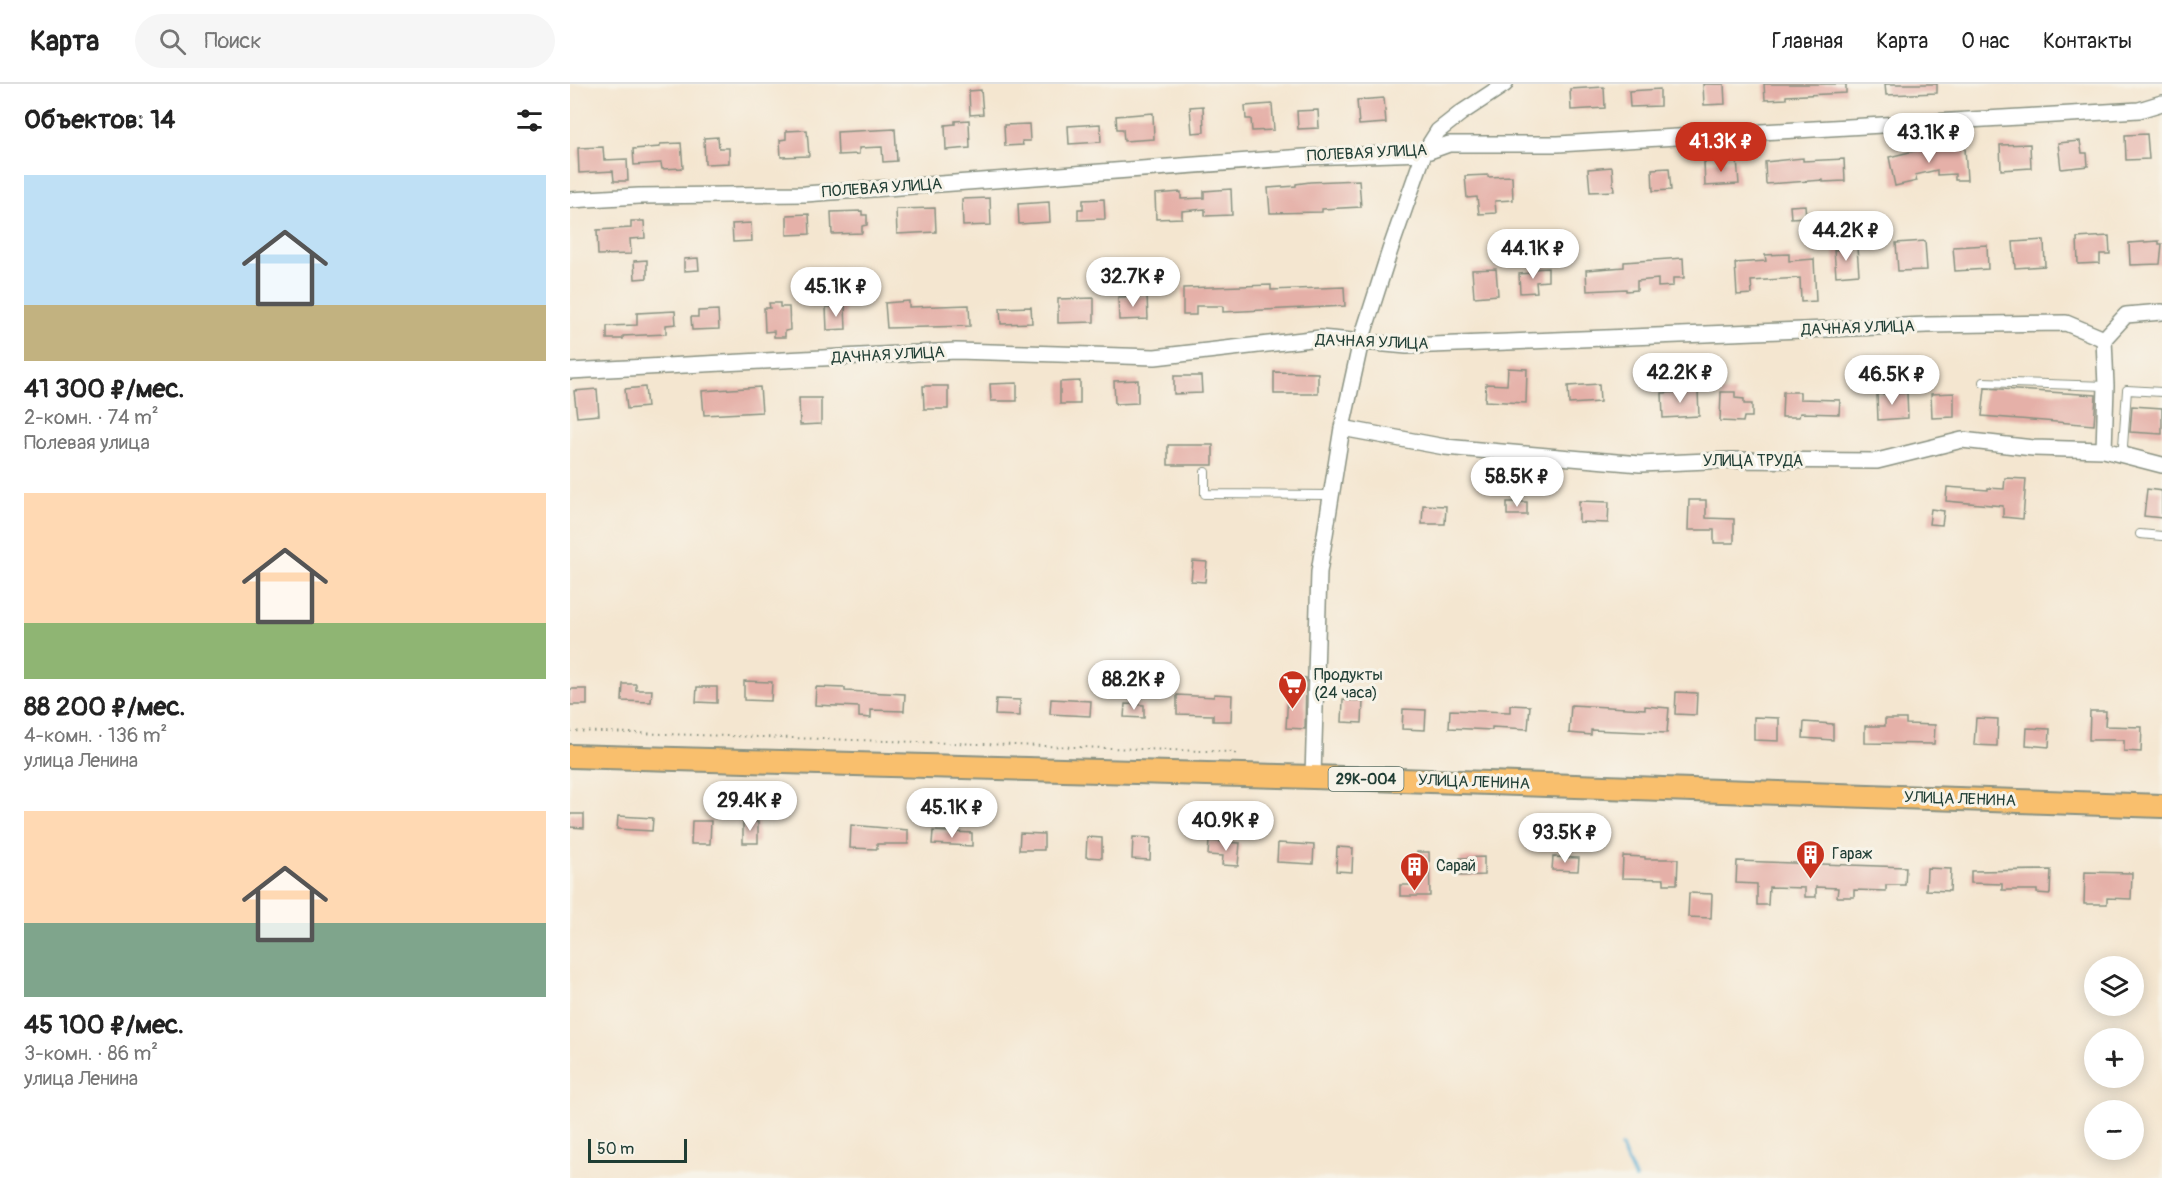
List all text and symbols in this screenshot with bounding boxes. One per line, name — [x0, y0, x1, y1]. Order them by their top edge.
search box — [135, 14, 555, 68]
text: Карта — [30, 24, 99, 59]
icon: search — [156, 25, 189, 58]
text: Поиск — [204, 27, 262, 55]
text: Главная — [1772, 28, 1843, 55]
text: Карта — [1876, 28, 1928, 55]
text: О нас — [1961, 28, 2010, 55]
text: Контакты — [2043, 28, 2132, 55]
text: Объектов: 14 — [24, 104, 175, 136]
icon: filters — [513, 104, 546, 137]
pin: 43.1K ₽ — [1874, 113, 1984, 164]
text: 43.1K ₽ — [1897, 120, 1961, 145]
pin: 41.3K ₽ — [1666, 122, 1776, 173]
text: 41.3K ₽ — [1689, 129, 1753, 154]
street label: ПОЛЕВАЯ УЛИЦА — [1306, 140, 1428, 166]
street label: ПОЛЕВАЯ УЛИЦА — [821, 174, 943, 202]
pin: 44.2K ₽ — [1791, 211, 1901, 262]
icon: home — [231, 214, 339, 322]
text: 44.2K ₽ — [1812, 218, 1880, 243]
pin: 44.1K ₽ — [1478, 229, 1588, 280]
text: 44.1K ₽ — [1501, 236, 1565, 261]
pin: 32.7K ₽ — [1078, 257, 1188, 308]
text: 32.7K ₽ — [1100, 264, 1166, 289]
pin: 45.1K ₽ — [781, 267, 891, 318]
text: 45.1K ₽ — [804, 274, 868, 299]
street label: ДАЧНАЯ УЛИЦА — [1800, 316, 1915, 340]
street label: ДАЧНАЯ УЛИЦА — [1314, 330, 1429, 354]
street label: ДАЧНАЯ УЛИЦА — [830, 342, 945, 368]
pin: 42.2K ₽ — [1625, 353, 1735, 404]
pin: 46.5K ₽ — [1837, 355, 1947, 406]
text: 42.2K ₽ — [1647, 360, 1713, 385]
text: 46.5K ₽ — [1859, 362, 1925, 387]
text: 41 300 ₽/мес. — [24, 373, 184, 405]
text: 2-комн. · 74 m² — [24, 405, 159, 430]
text: Полевая улица — [24, 430, 150, 455]
street label: УЛИЦА ТРУДА — [1703, 451, 1803, 471]
pin: 58.5K ₽ — [1462, 457, 1572, 508]
text: 58.5K ₽ — [1485, 464, 1549, 489]
icon: home — [231, 532, 339, 640]
pin: 88.2K ₽ — [1079, 660, 1189, 711]
place label: Продукты (24 часа) — [1314, 665, 1383, 703]
text: 88.2K ₽ — [1102, 667, 1166, 692]
supermarket icon: Продукты (24 часа) — [1277, 668, 1309, 710]
text: 88 200 ₽/мес. — [24, 691, 185, 723]
text: 4-комн. · 136 m² — [24, 723, 167, 748]
text: улица Ленина — [24, 748, 138, 773]
road number: 29К-004 — [1328, 767, 1404, 791]
street label: УЛИЦА ЛЕНИНА — [1418, 770, 1530, 794]
pin: 29.4K ₽ — [695, 781, 805, 832]
street label: УЛИЦА ЛЕНИНА — [1904, 787, 2016, 811]
text: 29.4K ₽ — [717, 788, 783, 813]
pin: 45.1K ₽ — [897, 788, 1007, 839]
text: 45.1K ₽ — [920, 795, 984, 820]
pin: 40.9K ₽ — [1171, 801, 1281, 852]
text: 40.9K ₽ — [1192, 808, 1260, 833]
pin: 93.5K ₽ — [1510, 813, 1620, 864]
text: 93.5K ₽ — [1532, 820, 1598, 845]
building icon: Гараж — [1795, 838, 1827, 880]
place label: Гараж — [1832, 844, 1873, 864]
icon: home — [231, 850, 339, 958]
building icon: Сарай — [1399, 850, 1431, 892]
place label: Сарай — [1436, 856, 1476, 876]
map controls — [2084, 956, 2144, 1160]
button: layers — [2084, 956, 2144, 1016]
text: 45 100 ₽/мес. — [24, 1009, 184, 1041]
button: + — [2084, 1028, 2144, 1088]
text: 3-комн. · 86 m² — [24, 1041, 158, 1066]
text: улица Ленина — [24, 1066, 138, 1091]
button: − — [2084, 1100, 2144, 1160]
scale bar — [588, 1136, 687, 1164]
text: 50 m — [597, 1139, 634, 1159]

